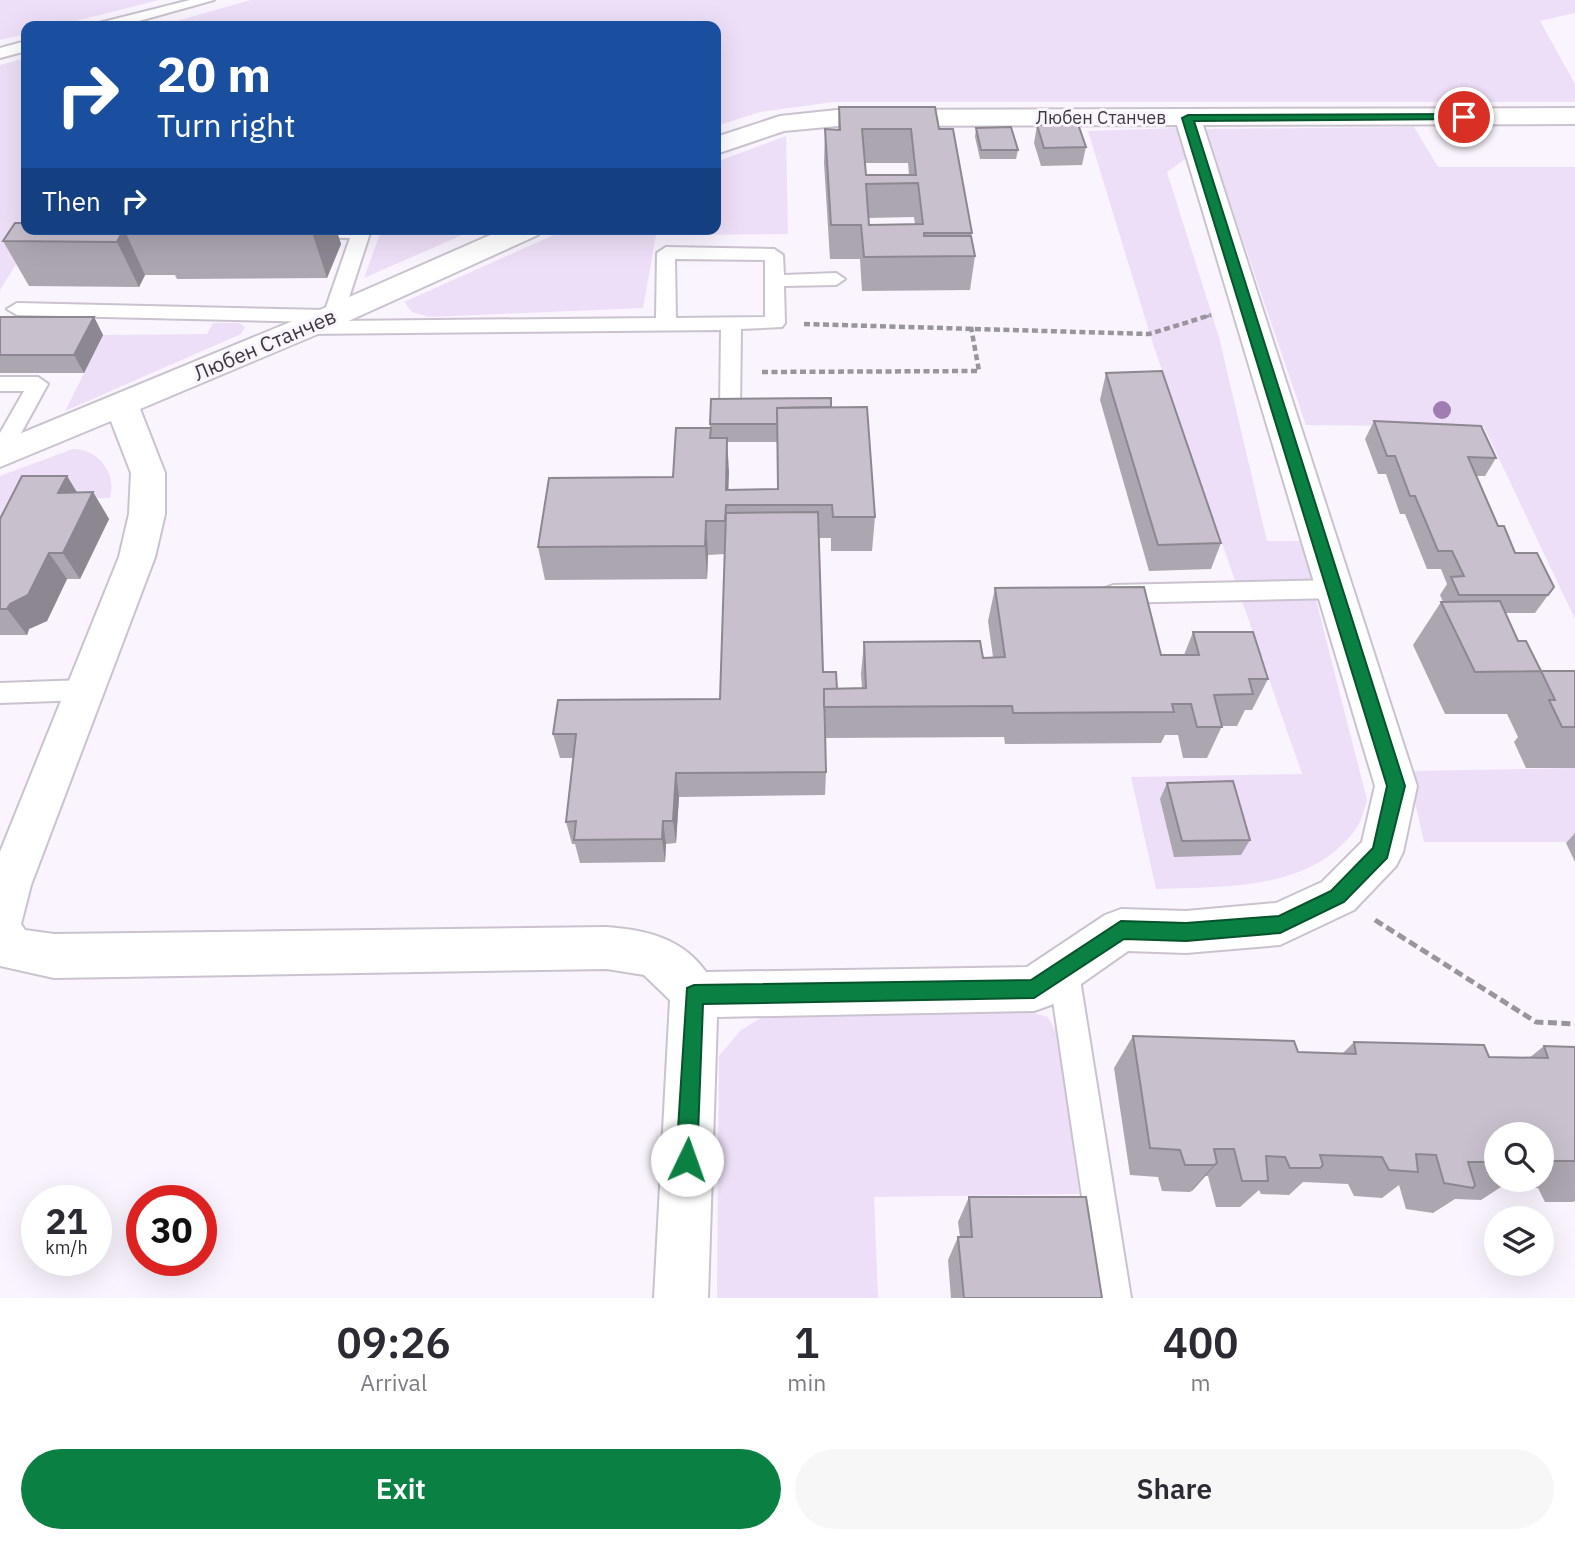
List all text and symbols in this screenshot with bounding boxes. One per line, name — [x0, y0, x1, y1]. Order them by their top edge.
text: 20 m — [157, 42, 271, 105]
icon: right — [42, 49, 133, 140]
pin — [1434, 87, 1494, 147]
icon: arrive — [1445, 98, 1483, 136]
text: Turn right — [157, 104, 295, 146]
street label: Любен Станчев — [1036, 106, 1166, 129]
icon: right — [115, 182, 153, 220]
text: Then — [42, 184, 101, 218]
street label: Любен Станчев — [189, 301, 340, 387]
map controls — [1484, 1122, 1554, 1276]
button: search — [1484, 1122, 1554, 1192]
position arrow — [650, 1123, 724, 1197]
speed limit sign: 30 — [126, 1185, 217, 1276]
text: 21 — [45, 1198, 88, 1244]
button: layers — [1484, 1206, 1554, 1276]
text: km/h — [45, 1236, 88, 1259]
text: 09:26 — [337, 1315, 451, 1370]
text: 1 — [794, 1315, 819, 1370]
text: 400 — [1163, 1315, 1238, 1370]
text: Arrival — [360, 1367, 427, 1397]
text: min — [787, 1367, 826, 1397]
text: m — [1191, 1367, 1211, 1397]
button: Exit — [21, 1449, 781, 1529]
button: Share — [795, 1449, 1554, 1529]

